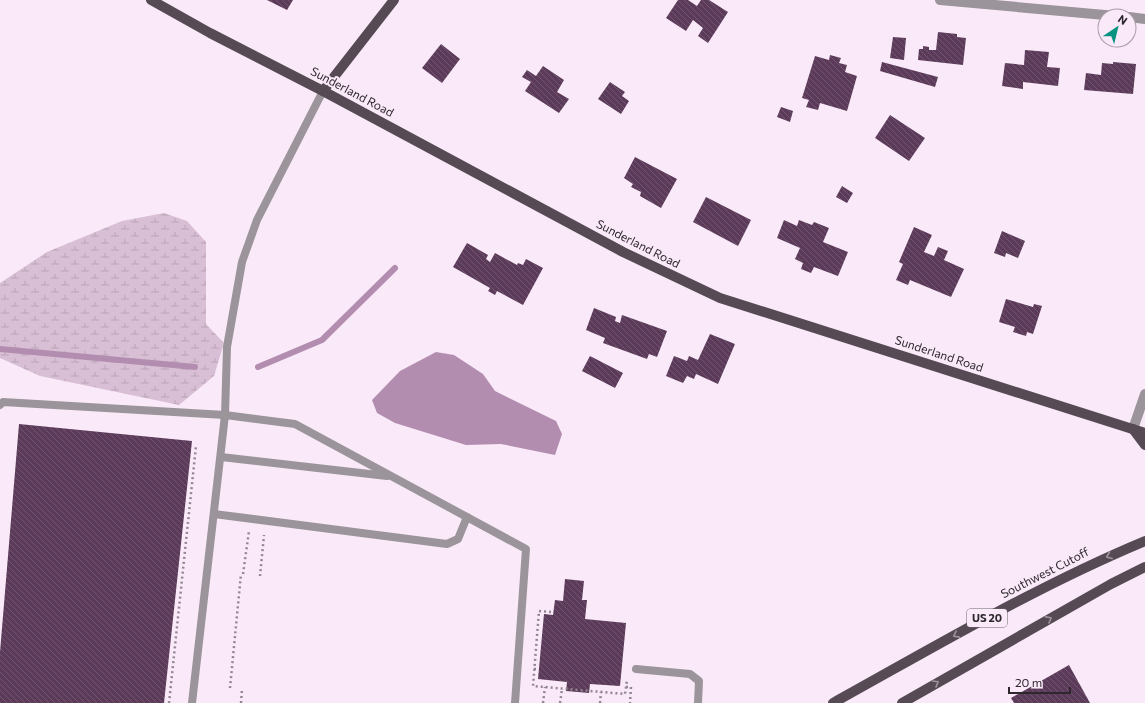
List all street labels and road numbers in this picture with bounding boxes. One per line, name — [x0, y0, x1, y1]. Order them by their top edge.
street label: Sunderland Road — [309, 63, 396, 119]
street label: Sunderland Road — [594, 216, 683, 270]
street label: Sunderland Road — [893, 332, 985, 374]
street label: Southwest Cutoff — [998, 544, 1092, 600]
road number: US 20 — [967, 609, 1007, 627]

